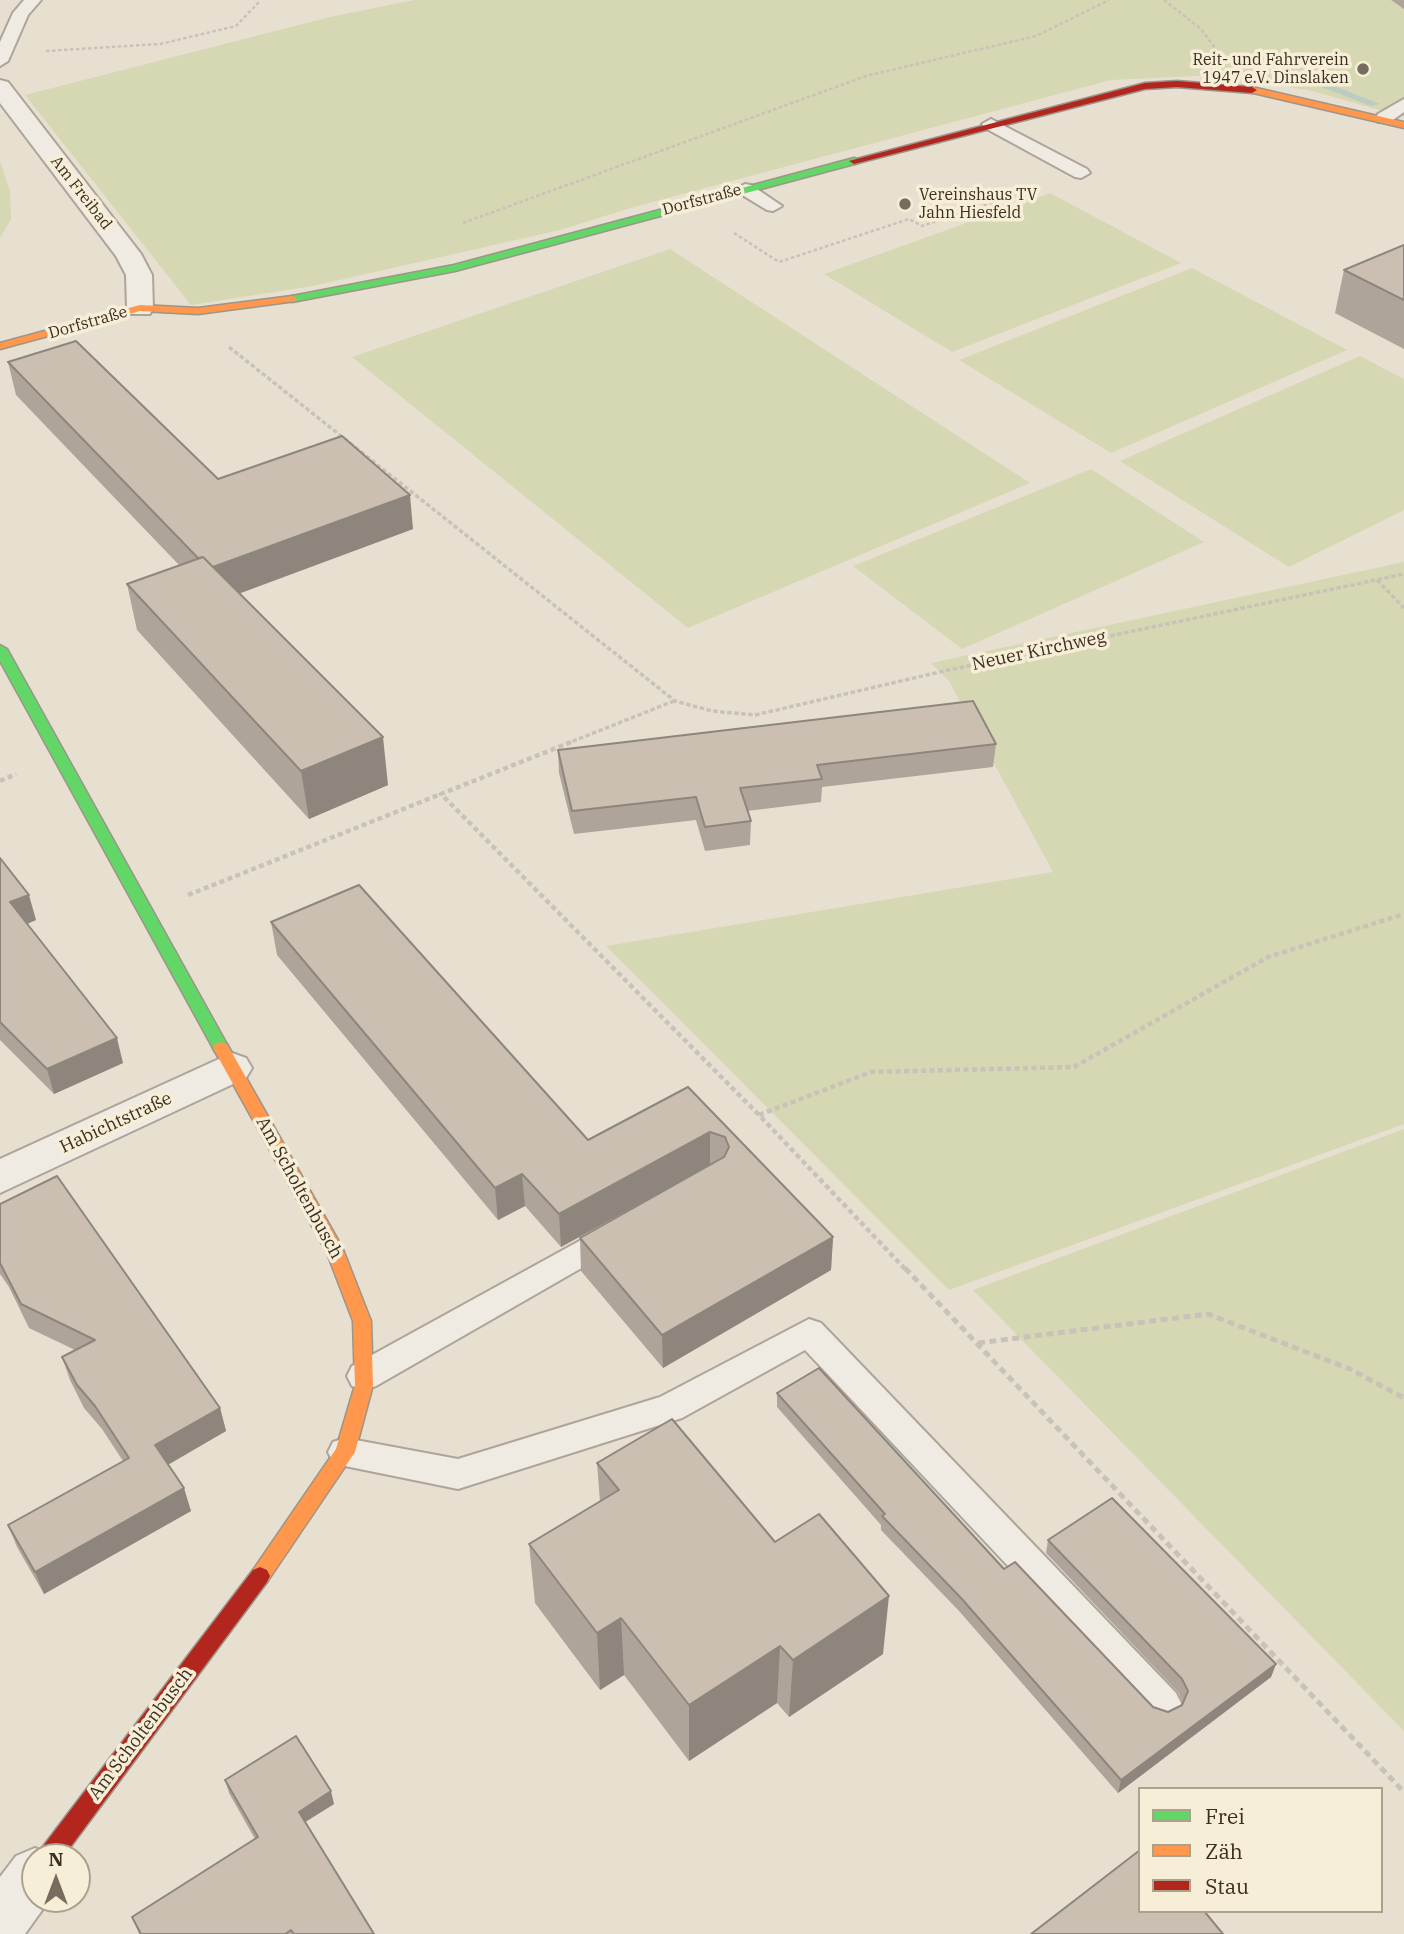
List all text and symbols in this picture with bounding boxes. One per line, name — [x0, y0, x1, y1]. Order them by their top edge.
place label: Reit- und Fahrverein 1947 e.V. Dinslaken — [1192, 50, 1349, 88]
marker: Reit- und Fahrverein 1947 e.V. Dinslaken — [1355, 61, 1371, 77]
street label: Am Freibad — [46, 152, 116, 234]
street label: Dorfstraße — [660, 180, 744, 220]
place label: Vereinshaus TV Jahn Hiesfeld — [919, 185, 1037, 223]
marker: Vereinshaus TV Jahn Hiesfeld — [897, 196, 913, 212]
street label: Dorfstraße — [46, 303, 130, 343]
street label: Neuer Kirchweg — [970, 626, 1108, 676]
street label: Habichtstraße — [57, 1088, 175, 1158]
street label: Am Scholtenbusch — [251, 1113, 347, 1263]
street label: Am Scholtenbusch — [85, 1664, 197, 1804]
legend — [1138, 1787, 1383, 1913]
text: Frei — [1205, 1802, 1245, 1830]
text: Zäh — [1205, 1837, 1243, 1865]
north arrow — [21, 1843, 91, 1913]
text: N — [48, 1847, 64, 1871]
text: Stau — [1205, 1872, 1249, 1900]

